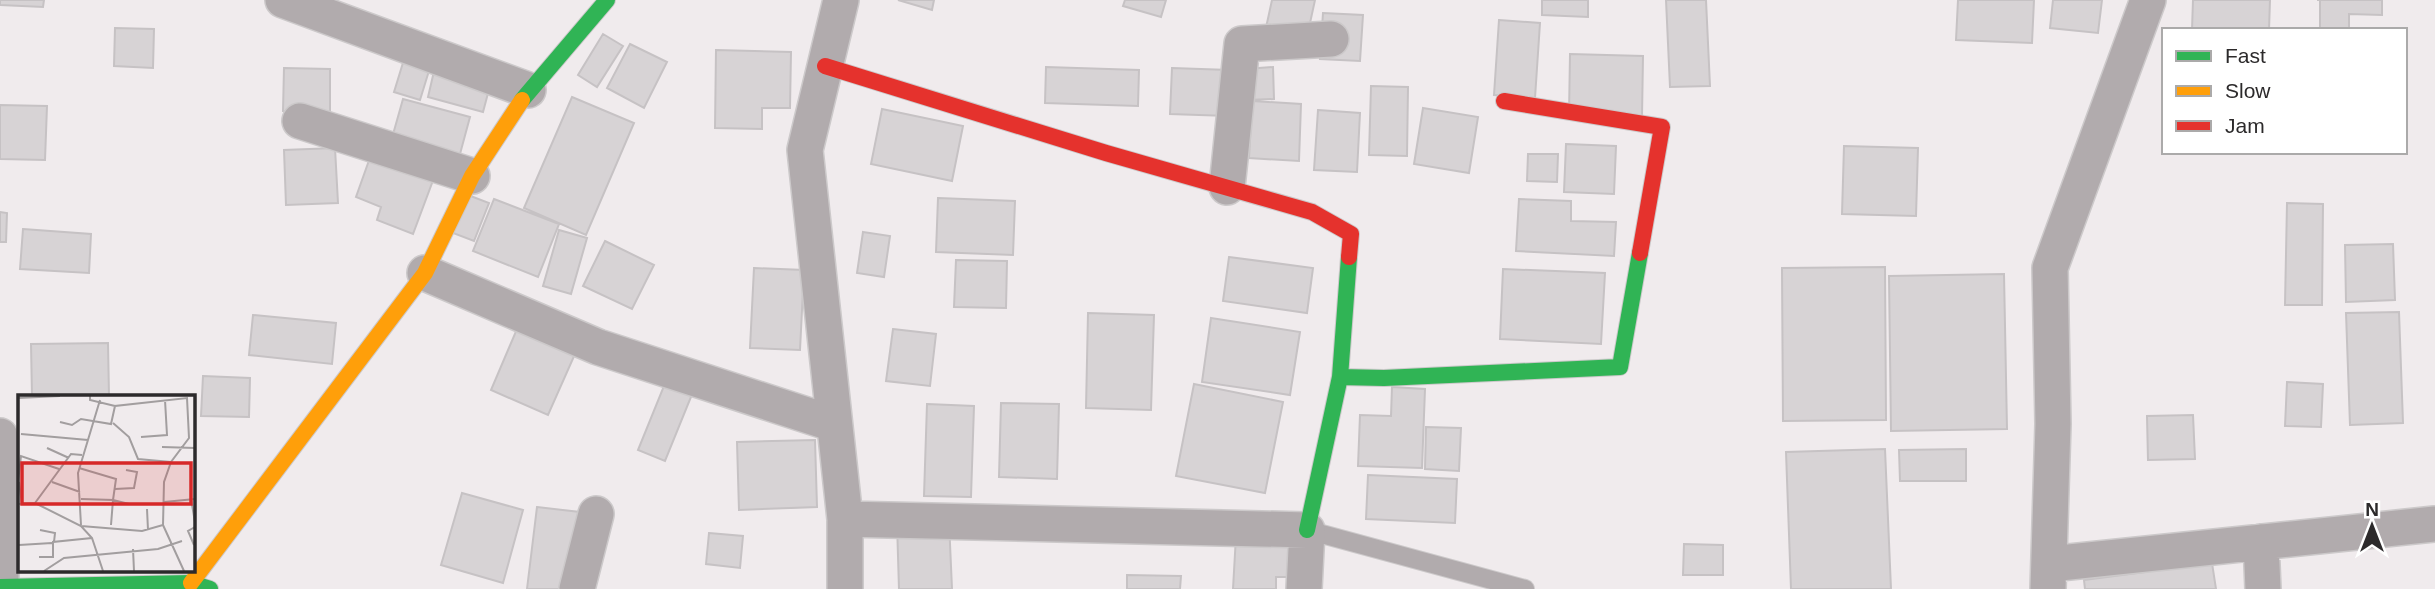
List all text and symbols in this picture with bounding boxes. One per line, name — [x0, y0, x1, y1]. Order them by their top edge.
legend — [2162, 28, 2407, 154]
text: Fast — [2225, 44, 2266, 67]
text: Slow — [2225, 79, 2271, 102]
text: Jam — [2225, 114, 2265, 137]
inset map — [18, 395, 194, 572]
north arrow — [2337, 491, 2407, 561]
text: N — [2365, 499, 2379, 520]

